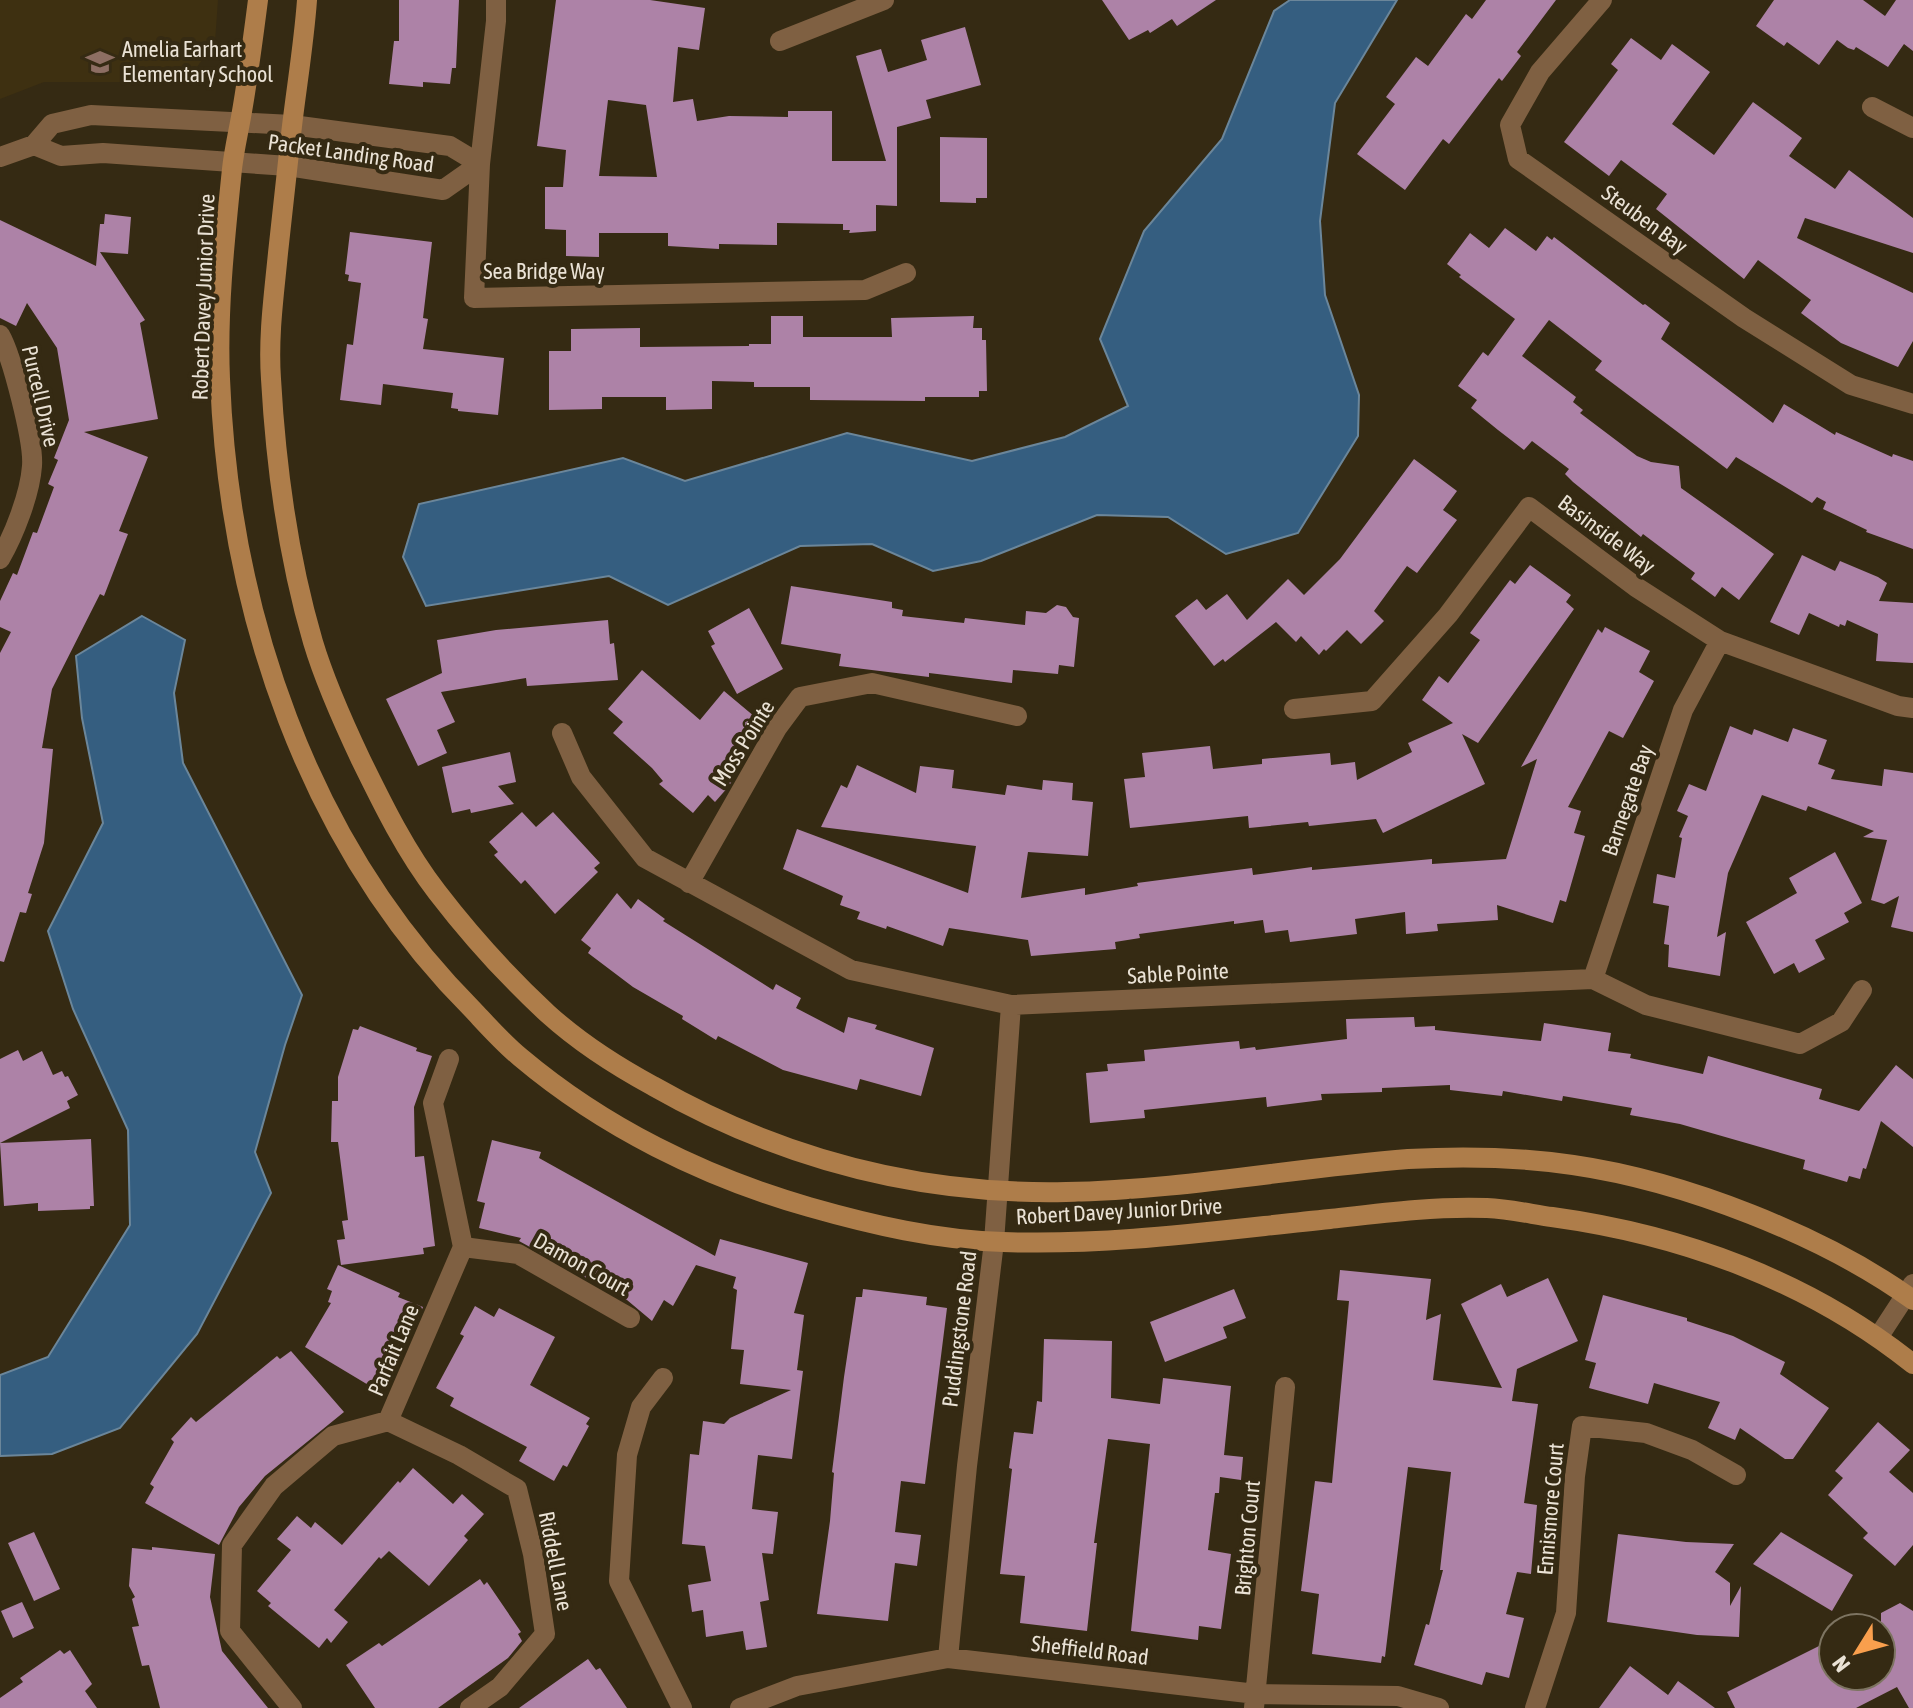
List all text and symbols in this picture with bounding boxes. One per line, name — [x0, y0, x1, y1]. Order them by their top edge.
place label: Amelia Earhart Elementary School — [122, 36, 273, 87]
school or university icon: Amelia Earhart Elementary School — [85, 47, 115, 77]
street label: Packet Landing Road — [266, 128, 436, 178]
street label: Steuben Bay — [1597, 179, 1693, 259]
street label: Robert Davey Junior Drive — [186, 193, 220, 401]
street label: Sea Bridge Way — [483, 258, 605, 284]
street label: Purcell Drive — [17, 343, 65, 449]
street label: Basinside Way — [1553, 489, 1661, 579]
street label: Moss Pointe — [706, 695, 780, 791]
street label: Barnegate Bay — [1596, 741, 1658, 859]
street label: Sable Pointe — [1127, 957, 1229, 989]
street label: Robert Davey Junior Drive — [1015, 1193, 1223, 1229]
street label: Damon Court — [529, 1227, 635, 1301]
street label: Puddingstone Road — [937, 1249, 981, 1409]
street label: Parfait Lane — [362, 1300, 424, 1400]
street label: Ennismore Court — [1531, 1442, 1569, 1576]
street label: Brighton Court — [1229, 1479, 1265, 1597]
street label: Riddell Lane — [534, 1509, 578, 1613]
north arrow — [1817, 1612, 1897, 1692]
street label: Sheffield Road — [1030, 1630, 1150, 1670]
text: N — [1827, 1651, 1855, 1677]

